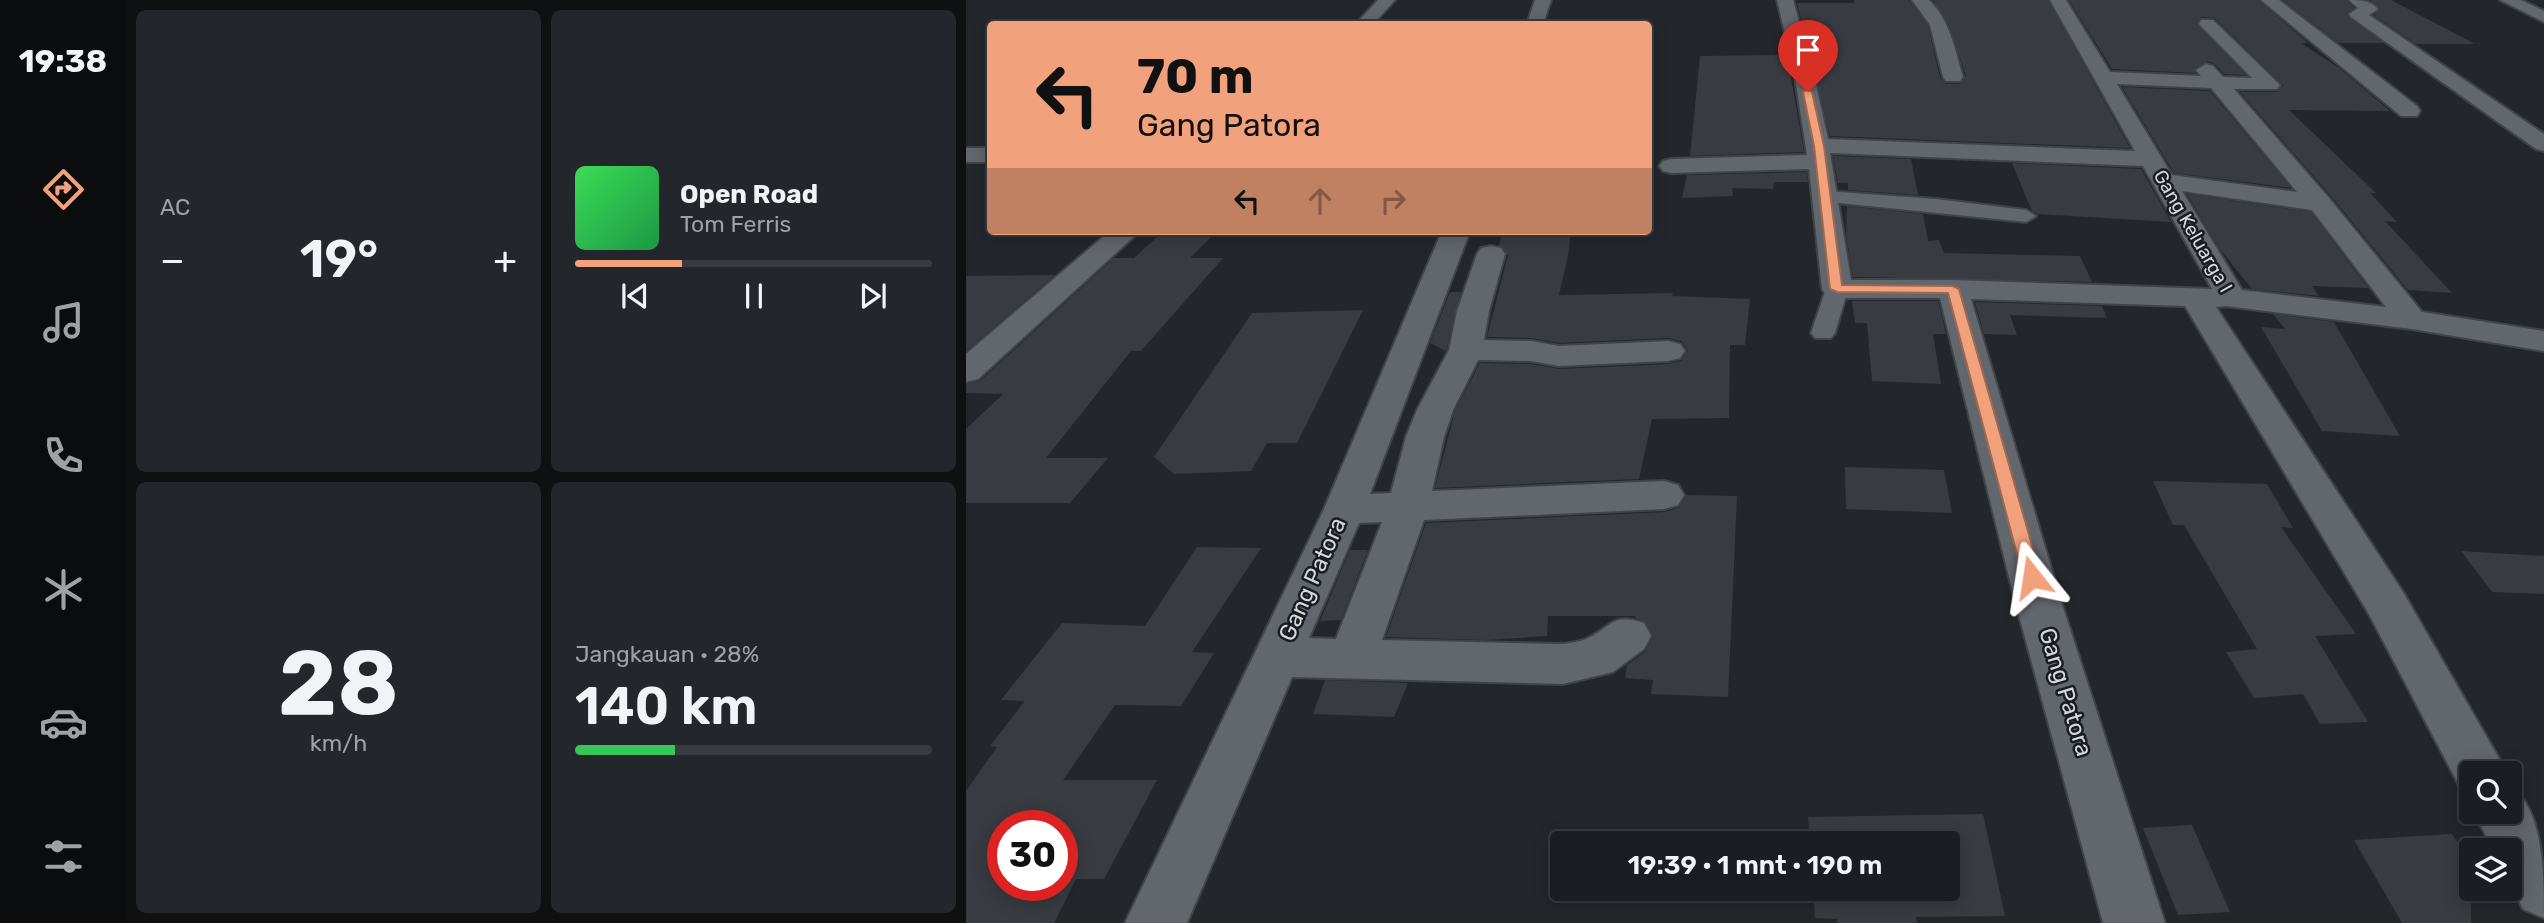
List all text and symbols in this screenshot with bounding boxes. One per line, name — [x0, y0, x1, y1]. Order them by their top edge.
pin — [1778, 20, 1838, 92]
icon: arrive — [1789, 31, 1827, 69]
text: 19:38 — [19, 42, 107, 80]
text: 70 m — [1137, 47, 1254, 105]
icon: left — [1022, 49, 1113, 140]
text: Gang Patora — [1137, 106, 1321, 144]
icon: directions — [39, 165, 88, 214]
street label: Gang Keluarga I — [2149, 166, 2237, 296]
text: Open Road — [680, 179, 818, 210]
icon: left — [1228, 182, 1266, 220]
icon: ahead — [1301, 182, 1339, 220]
icon: right — [1374, 182, 1412, 220]
text: AC — [160, 193, 190, 221]
text: Tom Ferris — [680, 210, 791, 238]
text: 19° — [300, 228, 378, 290]
text: − — [160, 237, 185, 283]
text: + — [493, 237, 517, 283]
icon: previous — [616, 277, 654, 315]
icon: pause — [735, 277, 773, 315]
icon: next — [854, 277, 892, 315]
icon: music — [39, 298, 88, 347]
icon: phone — [39, 431, 88, 480]
street label: Gang Patora — [1272, 513, 1352, 645]
position arrow — [1995, 540, 2069, 614]
icon: climate — [39, 565, 88, 614]
street label: Gang Patora — [2033, 625, 2099, 759]
text: 28 — [278, 629, 399, 737]
text: Jangkauan · 28% — [575, 640, 759, 668]
text: 140 km — [575, 675, 758, 737]
icon: car — [39, 698, 88, 747]
text: km/h — [310, 729, 367, 757]
map controls — [2459, 761, 2522, 901]
button: search — [2459, 761, 2522, 824]
speed limit sign: 30 — [987, 810, 1078, 901]
icon: filters — [39, 832, 88, 881]
button: layers — [2459, 838, 2522, 901]
text: 19:39 · 1 mnt · 190 m — [1628, 850, 1882, 881]

